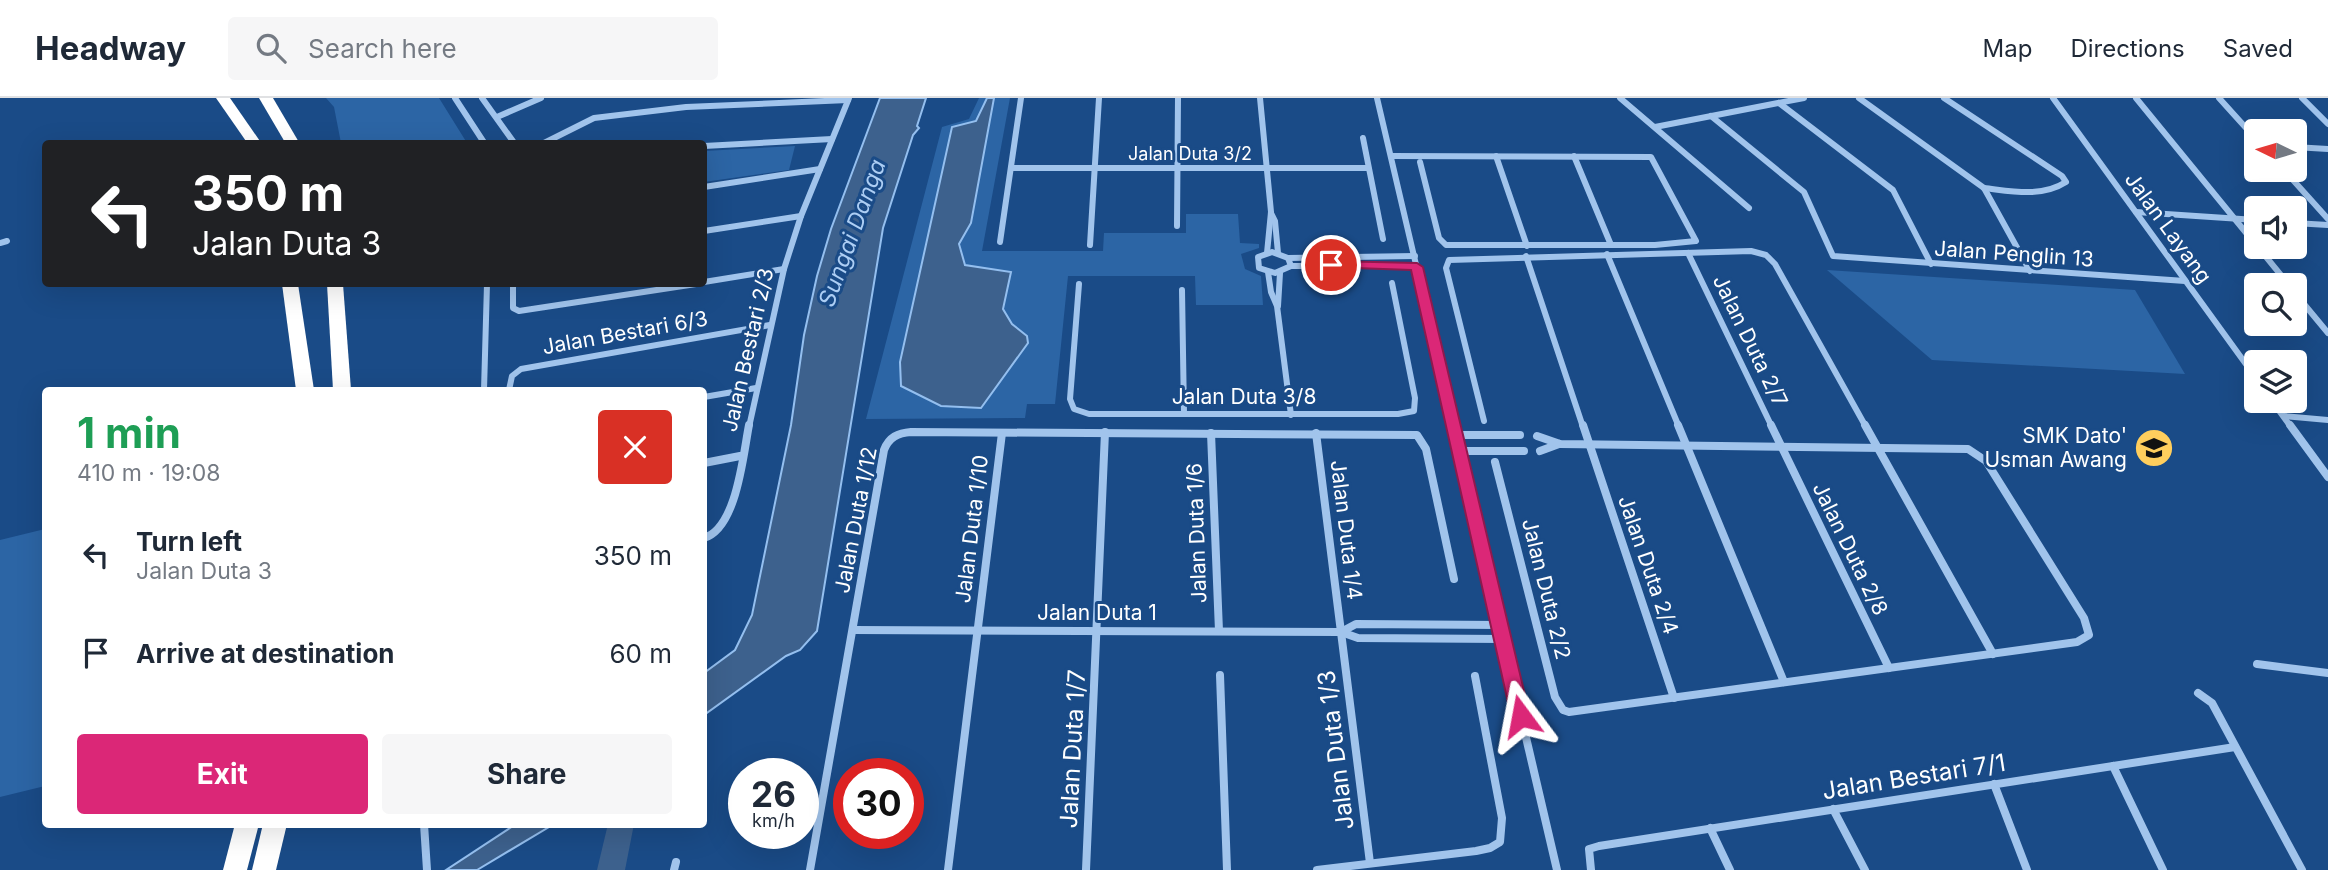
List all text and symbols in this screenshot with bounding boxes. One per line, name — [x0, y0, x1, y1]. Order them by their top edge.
search box — [228, 17, 718, 80]
text: Headway — [35, 28, 186, 68]
icon: search — [252, 29, 290, 67]
text: Search here — [308, 33, 457, 64]
text: Map — [1983, 34, 2032, 63]
text: Directions — [2070, 34, 2185, 63]
text: Saved — [2223, 34, 2293, 63]
north arrow — [2244, 119, 2306, 182]
map controls — [2244, 119, 2307, 413]
street label: Jalan Duta 3/2 — [1128, 143, 1252, 164]
water label: Sungai Danga — [812, 156, 892, 310]
text: 350 m — [192, 164, 344, 223]
street label: Jalan Layang — [2120, 167, 2217, 288]
icon: left — [77, 168, 168, 259]
button: sound — [2244, 196, 2307, 259]
text: Jalan Duta 3 — [192, 224, 381, 263]
pin — [1301, 235, 1361, 295]
street label: Jalan Penglin 13 — [1933, 235, 2095, 272]
icon: arrive — [1312, 246, 1350, 284]
street label: Jalan Bestari 2/3 — [717, 266, 779, 434]
street label: Jalan Duta 2/7 — [1708, 271, 1793, 411]
button: search — [2244, 273, 2307, 336]
street label: Jalan Bestari 6/3 — [540, 306, 710, 359]
button: layers — [2244, 350, 2307, 413]
street label: Jalan Duta 3/8 — [1172, 384, 1316, 409]
text: 1 min — [77, 407, 181, 458]
button: close — [598, 410, 672, 484]
place label: SMK Dato' Usman Awang — [1984, 423, 2127, 472]
school or university icon: SMK Dato' Usman Awang — [2133, 427, 2175, 469]
street label: Jalan Duta 1/12 — [829, 445, 882, 595]
street label: Jalan Duta 1/10 — [950, 453, 993, 604]
street label: Jalan Duta 1/4 — [1326, 458, 1367, 601]
text: 410 m · 19:08 — [77, 459, 220, 487]
street label: Jalan Duta 1/6 — [1182, 462, 1211, 604]
street label: Jalan Duta 2/8 — [1808, 478, 1893, 619]
street label: Jalan Duta 2/4 — [1613, 492, 1684, 638]
street label: Jalan Duta 2/2 — [1517, 516, 1576, 662]
text: Turn left — [136, 526, 242, 557]
icon: left — [77, 536, 115, 574]
text: 350 m — [594, 540, 672, 571]
text: Jalan Duta 3 — [136, 557, 272, 585]
street label: Jalan Duta 1 — [1037, 600, 1157, 625]
icon: arrive — [77, 634, 115, 672]
text: Arrive at destination — [136, 638, 395, 669]
text: 60 m — [609, 638, 672, 669]
street label: Jalan Duta 1/7 — [1054, 669, 1091, 829]
street label: Jalan Duta 1/3 — [1311, 669, 1360, 831]
position arrow — [1484, 679, 1558, 753]
button: Exit — [77, 734, 368, 814]
button: Share — [382, 734, 672, 814]
street label: Jalan Bestari 7/1 — [1820, 748, 2008, 805]
speed limit sign: 30 — [833, 758, 924, 849]
text: 26 — [751, 773, 796, 815]
text: km/h — [752, 810, 795, 831]

